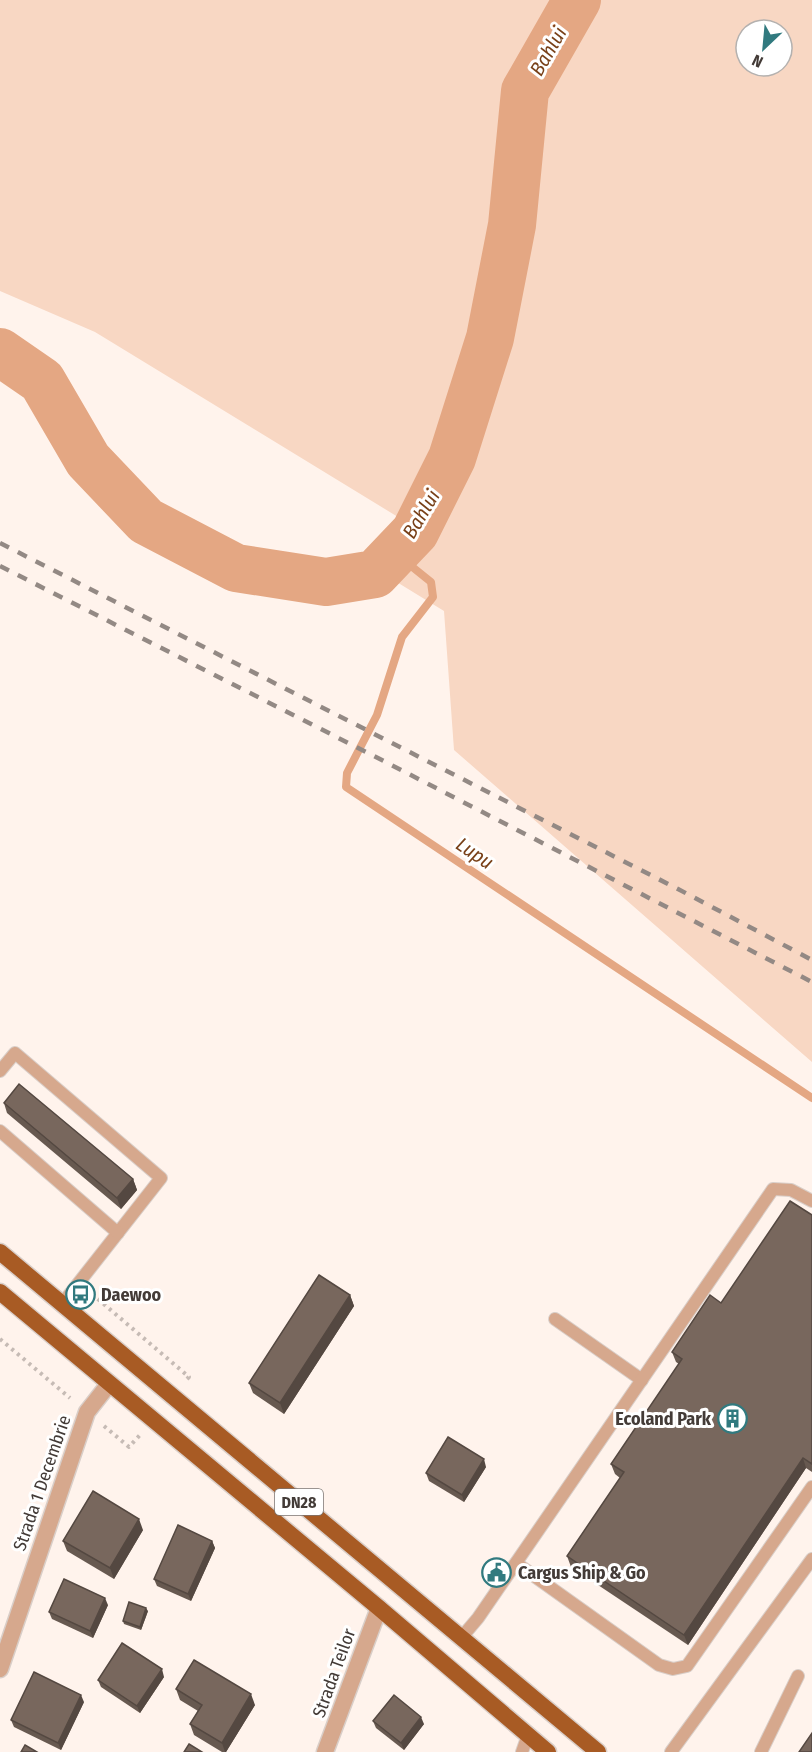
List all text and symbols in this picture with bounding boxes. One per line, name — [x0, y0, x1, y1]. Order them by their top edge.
north arrow — [734, 18, 794, 78]
water label: Bahlui — [524, 22, 572, 80]
text: N — [749, 50, 766, 72]
water label: Bahlui — [397, 485, 445, 543]
water label: Lupu — [452, 832, 498, 874]
bus stop icon: Daewoo — [64, 1279, 96, 1311]
place label: Daewoo — [101, 1284, 162, 1306]
building icon: Ecoland Park — [716, 1403, 748, 1435]
place label: Ecoland Park — [615, 1408, 712, 1430]
street label: Strada 1 Decembrie — [8, 1412, 76, 1554]
road number: DN28 — [275, 1489, 323, 1515]
public building icon: Cargus Ship & Go — [481, 1557, 513, 1589]
place label: Cargus Ship & Go — [518, 1562, 646, 1584]
street label: Strada Teilor — [308, 1625, 361, 1721]

